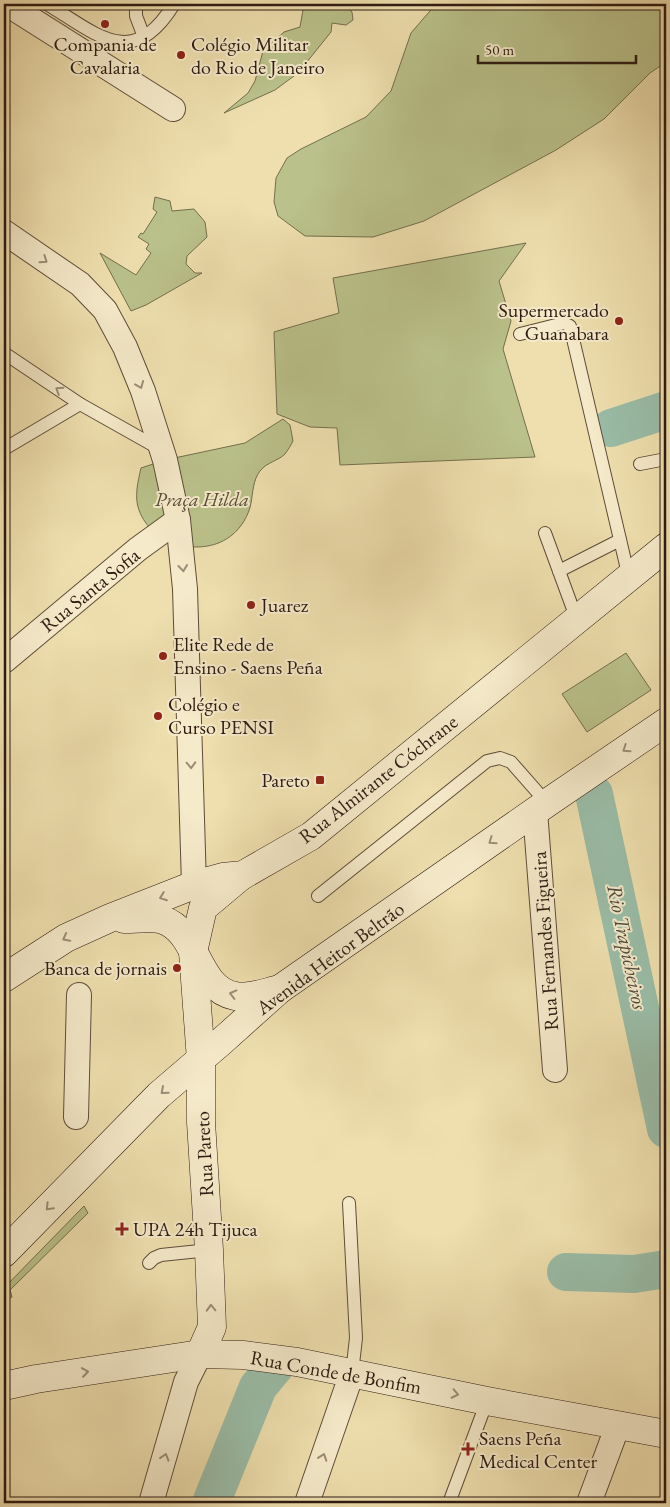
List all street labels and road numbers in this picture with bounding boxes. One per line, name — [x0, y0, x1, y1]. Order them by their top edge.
street label: Rua Santa Sofia — [35, 542, 145, 638]
street label: Rua Almirante Cóchrane — [293, 709, 463, 849]
street label: Rua Fernandes Figueira — [526, 850, 564, 1032]
street label: Avenida Heitor Beltrão — [250, 895, 409, 1021]
street label: Rua Pareto — [189, 1111, 219, 1197]
street label: Rua Conde de Bonfim — [248, 1344, 424, 1400]

